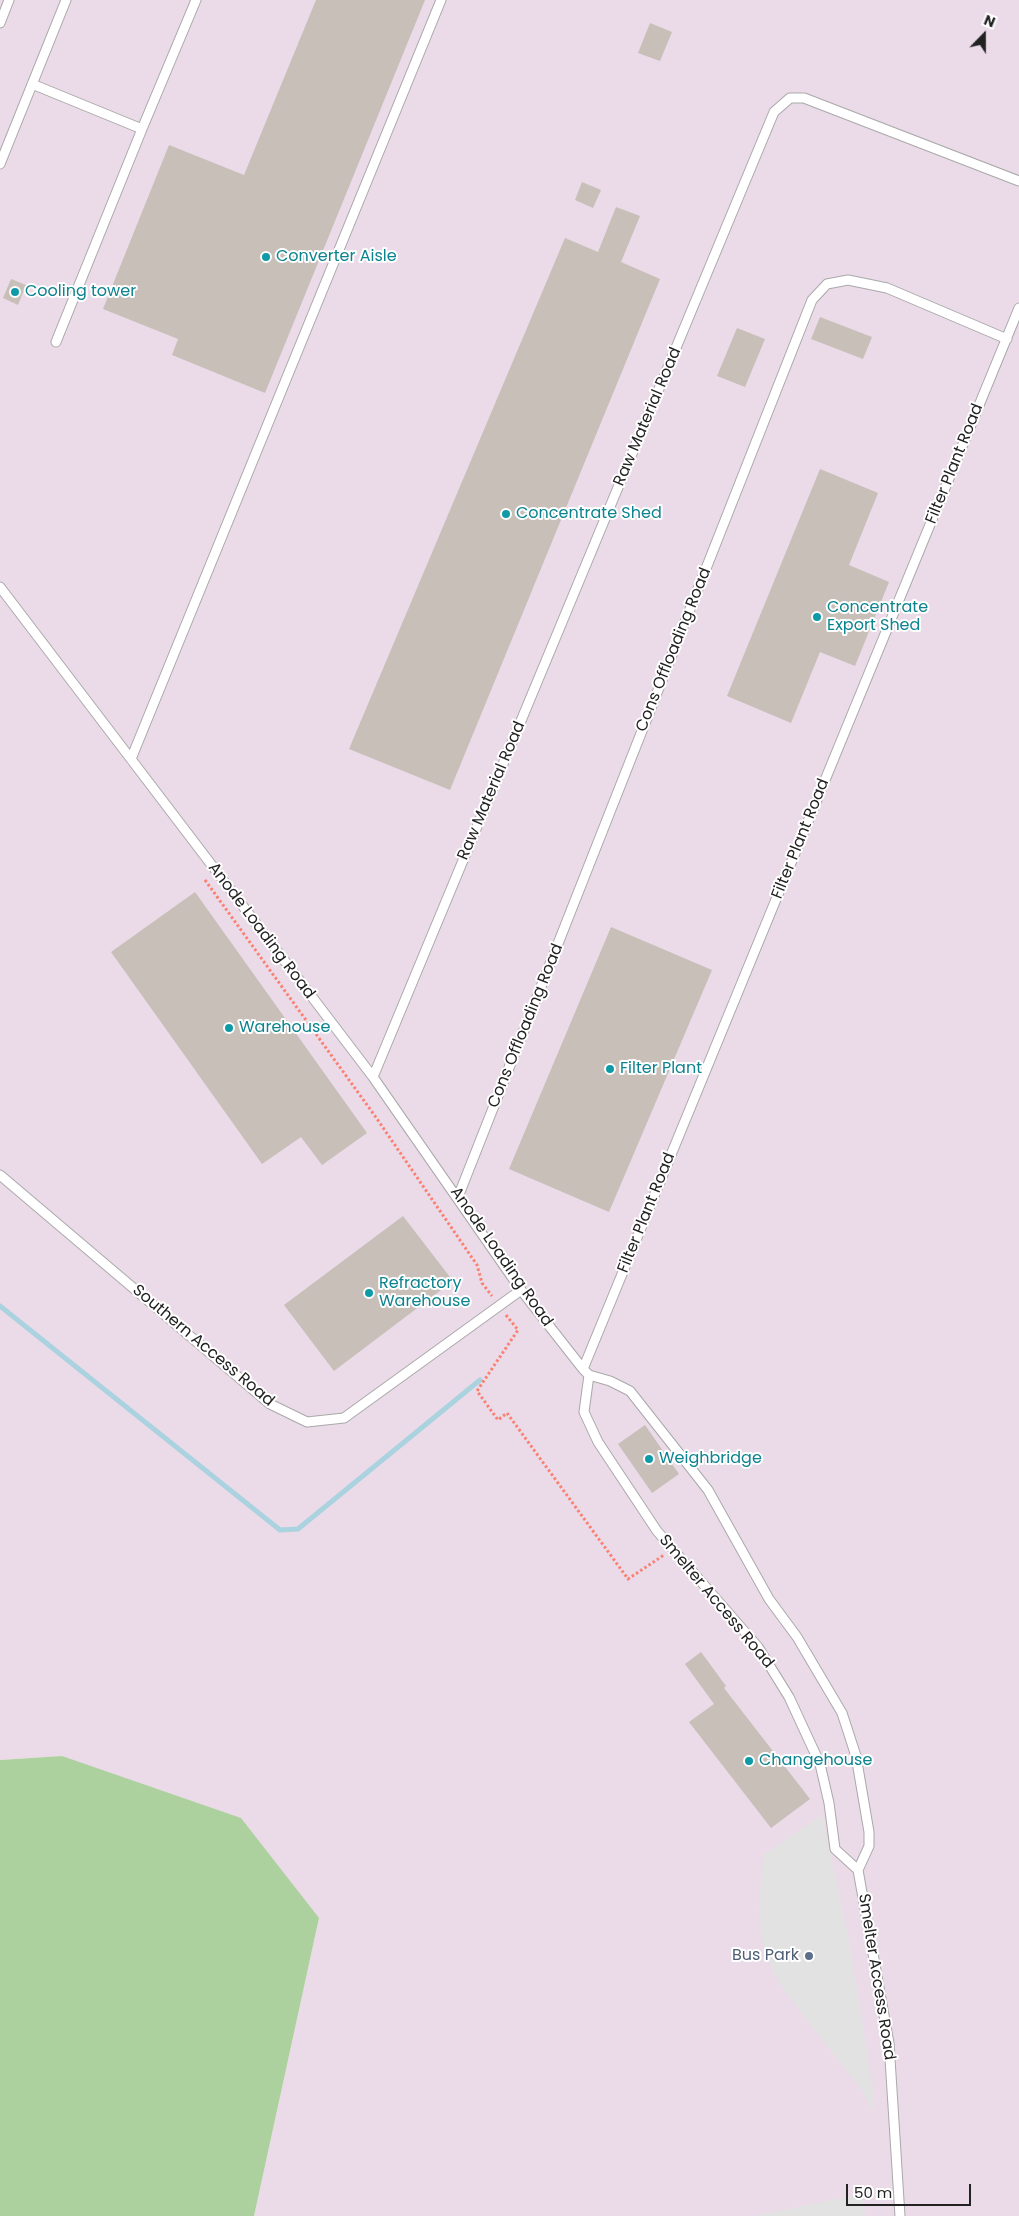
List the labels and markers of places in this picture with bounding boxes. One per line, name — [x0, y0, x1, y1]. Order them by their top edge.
place label: Converter Aisle — [276, 247, 397, 267]
marker: Converter Aisle — [260, 251, 272, 263]
place label: Cooling tower — [25, 282, 136, 302]
marker: Cooling tower — [9, 286, 21, 298]
place label: Concentrate Shed — [516, 504, 662, 524]
marker: Concentrate Shed — [500, 508, 512, 520]
place label: Concentrate Export Shed — [827, 598, 928, 636]
marker: Concentrate Export Shed — [811, 611, 823, 623]
place label: Warehouse — [239, 1018, 330, 1038]
marker: Warehouse — [223, 1022, 235, 1034]
place label: Filter Plant — [620, 1059, 702, 1079]
marker: Filter Plant — [604, 1063, 616, 1075]
place label: Refractory Warehouse — [379, 1274, 470, 1312]
marker: Refractory Warehouse — [363, 1287, 375, 1299]
place label: Weighbridge — [659, 1449, 762, 1469]
marker: Weighbridge — [643, 1453, 655, 1465]
place label: Changehouse — [759, 1751, 872, 1771]
marker: Changehouse — [743, 1755, 755, 1767]
place label: Bus Park — [732, 1946, 799, 1966]
marker: Bus Park — [803, 1950, 815, 1962]

